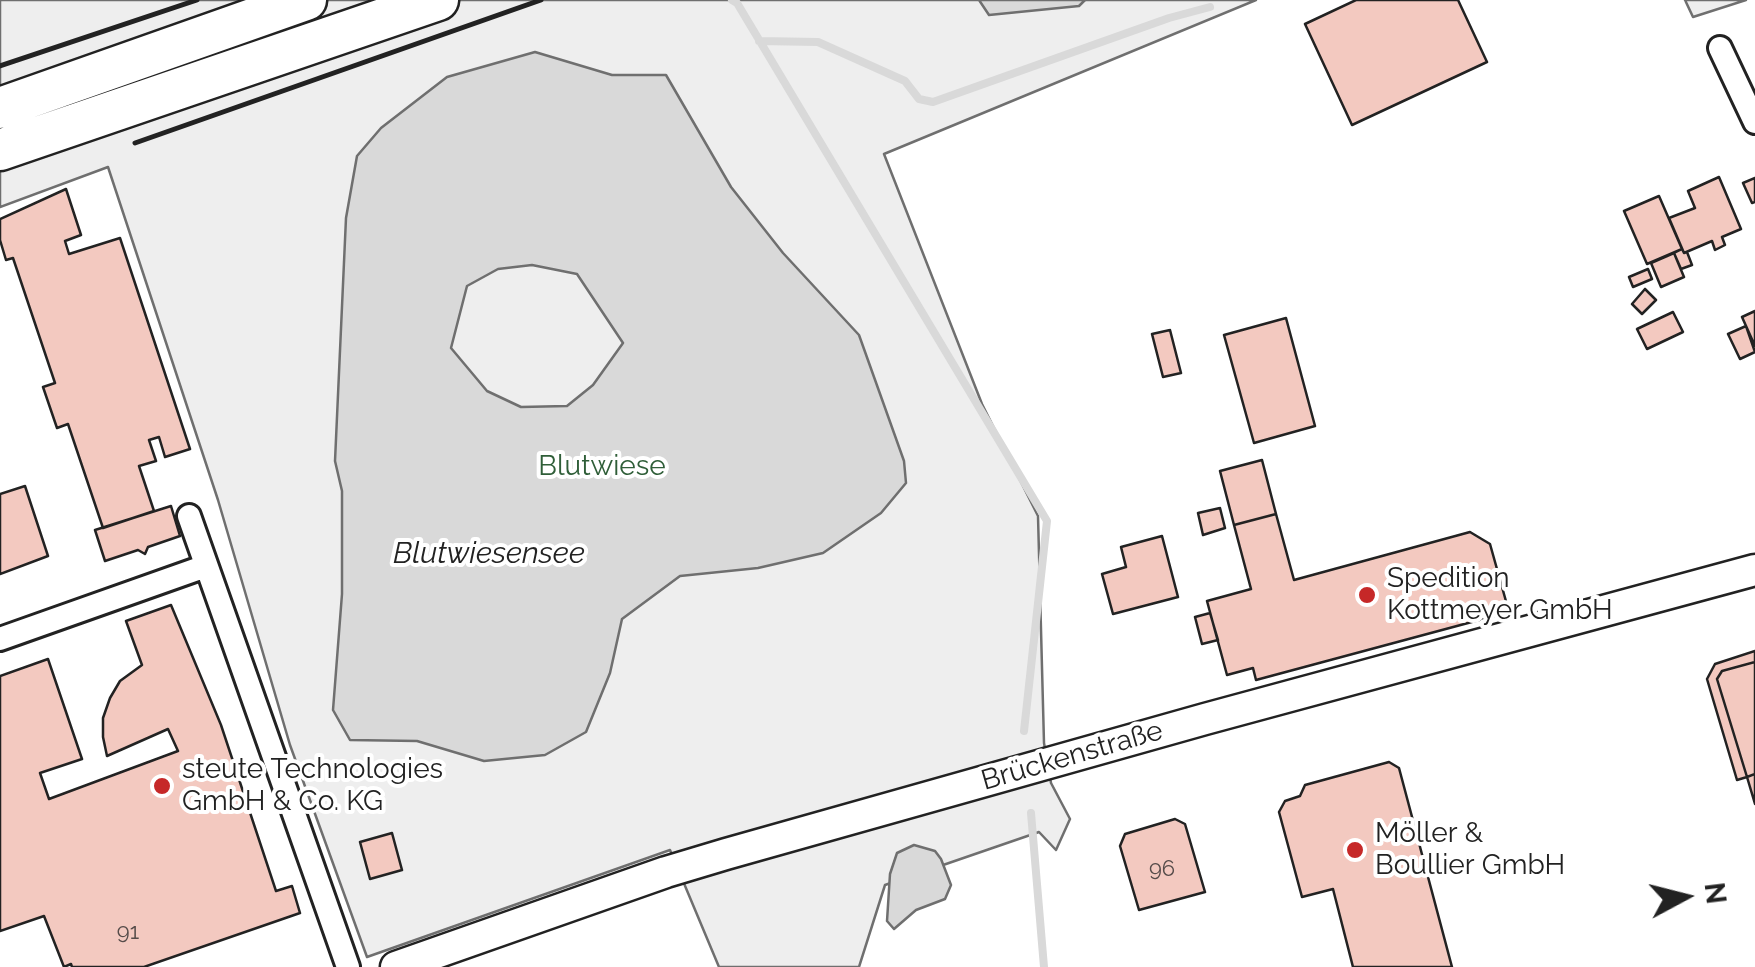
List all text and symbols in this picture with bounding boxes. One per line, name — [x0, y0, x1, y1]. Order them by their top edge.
park label: Blutwiese — [538, 450, 666, 484]
water label: Blutwiesensee — [393, 536, 585, 572]
place label: Spedition Kottmeyer GmbH — [1387, 562, 1613, 628]
marker: Spedition Kottmeyer GmbH — [1356, 584, 1378, 606]
street label: Brückenstraße — [977, 714, 1167, 798]
place label: steute Technologies GmbH & Co. KG — [182, 753, 443, 819]
marker: steute Technologies GmbH & Co. KG — [151, 775, 173, 797]
place label: Möller & Boullier GmbH — [1375, 817, 1565, 883]
marker: Möller & Boullier GmbH — [1344, 839, 1366, 861]
north arrow — [1635, 847, 1735, 947]
house number: 96 — [1149, 856, 1175, 882]
text: N — [1698, 881, 1733, 906]
house number: 91 — [117, 919, 139, 945]

